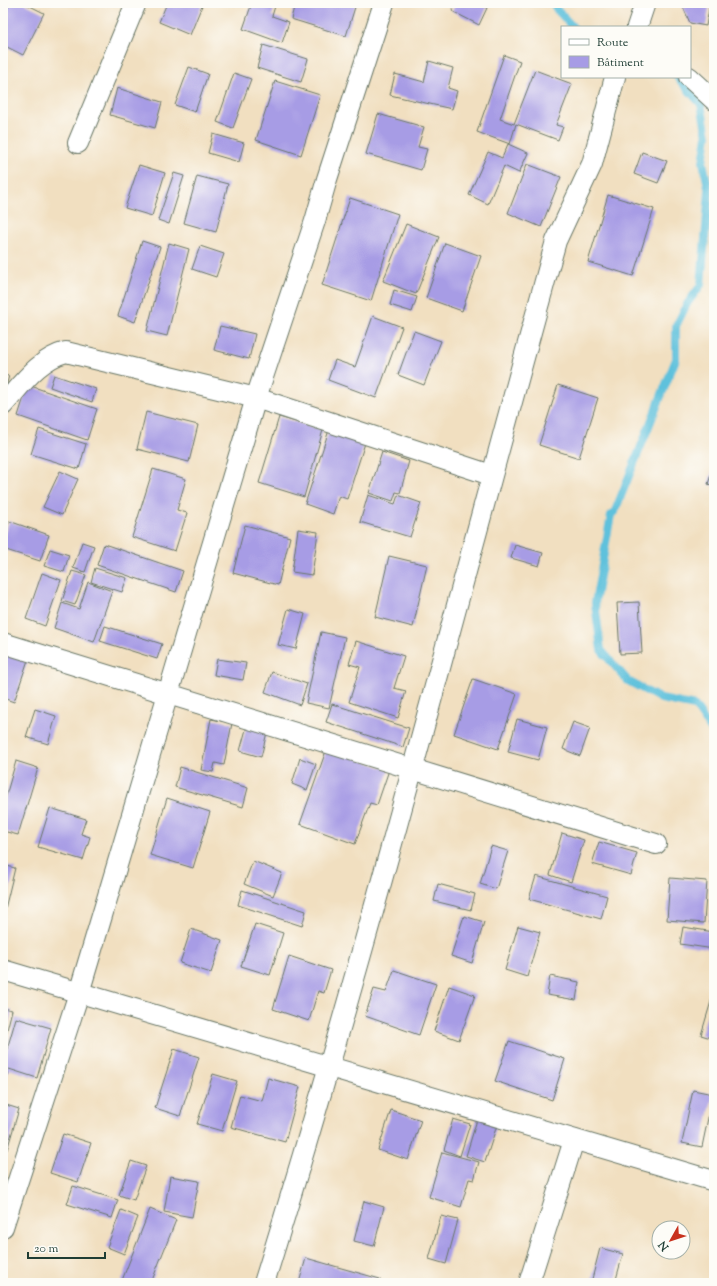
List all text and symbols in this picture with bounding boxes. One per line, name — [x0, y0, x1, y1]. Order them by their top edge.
legend — [561, 26, 691, 78]
text: Route — [597, 34, 629, 52]
text: Bâtiment — [597, 54, 644, 72]
north arrow — [651, 1220, 691, 1260]
scale bar — [28, 1234, 105, 1260]
text: N — [655, 1237, 674, 1255]
text: 20 m — [34, 1240, 59, 1258]

